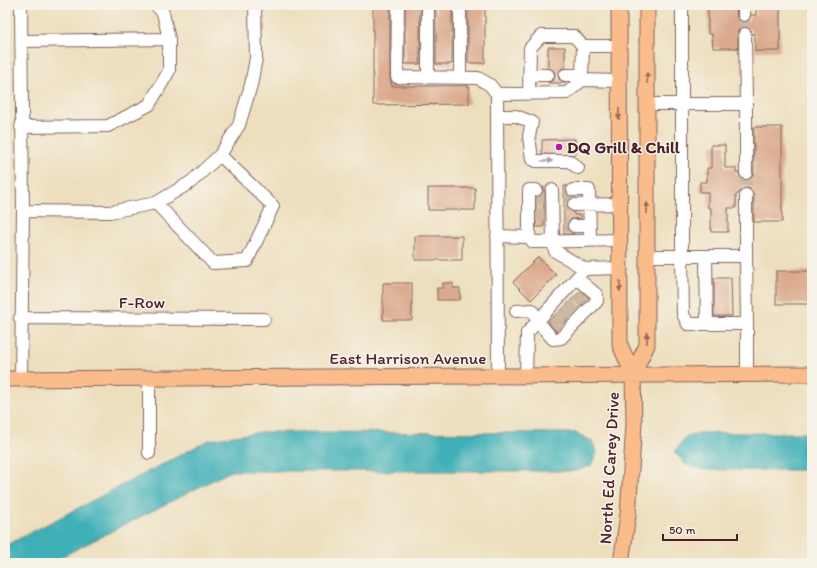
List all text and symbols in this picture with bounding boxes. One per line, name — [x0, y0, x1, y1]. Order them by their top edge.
one-way arrow — [644, 71, 650, 84]
one-way arrow — [616, 108, 622, 121]
place label: DQ Grill & Chill — [567, 137, 680, 157]
marker: DQ Grill & Chill — [554, 142, 564, 152]
one-way arrow — [541, 158, 554, 164]
one-way arrow — [644, 201, 650, 214]
one-way arrow — [617, 280, 623, 293]
street label: F-Row — [119, 292, 166, 312]
one-way arrow — [644, 331, 650, 344]
street label: East Harrison Avenue — [330, 348, 486, 368]
street label: North Ed Carey Drive — [595, 391, 623, 545]
scale bar — [663, 516, 737, 542]
text: 50 m — [669, 523, 695, 537]

